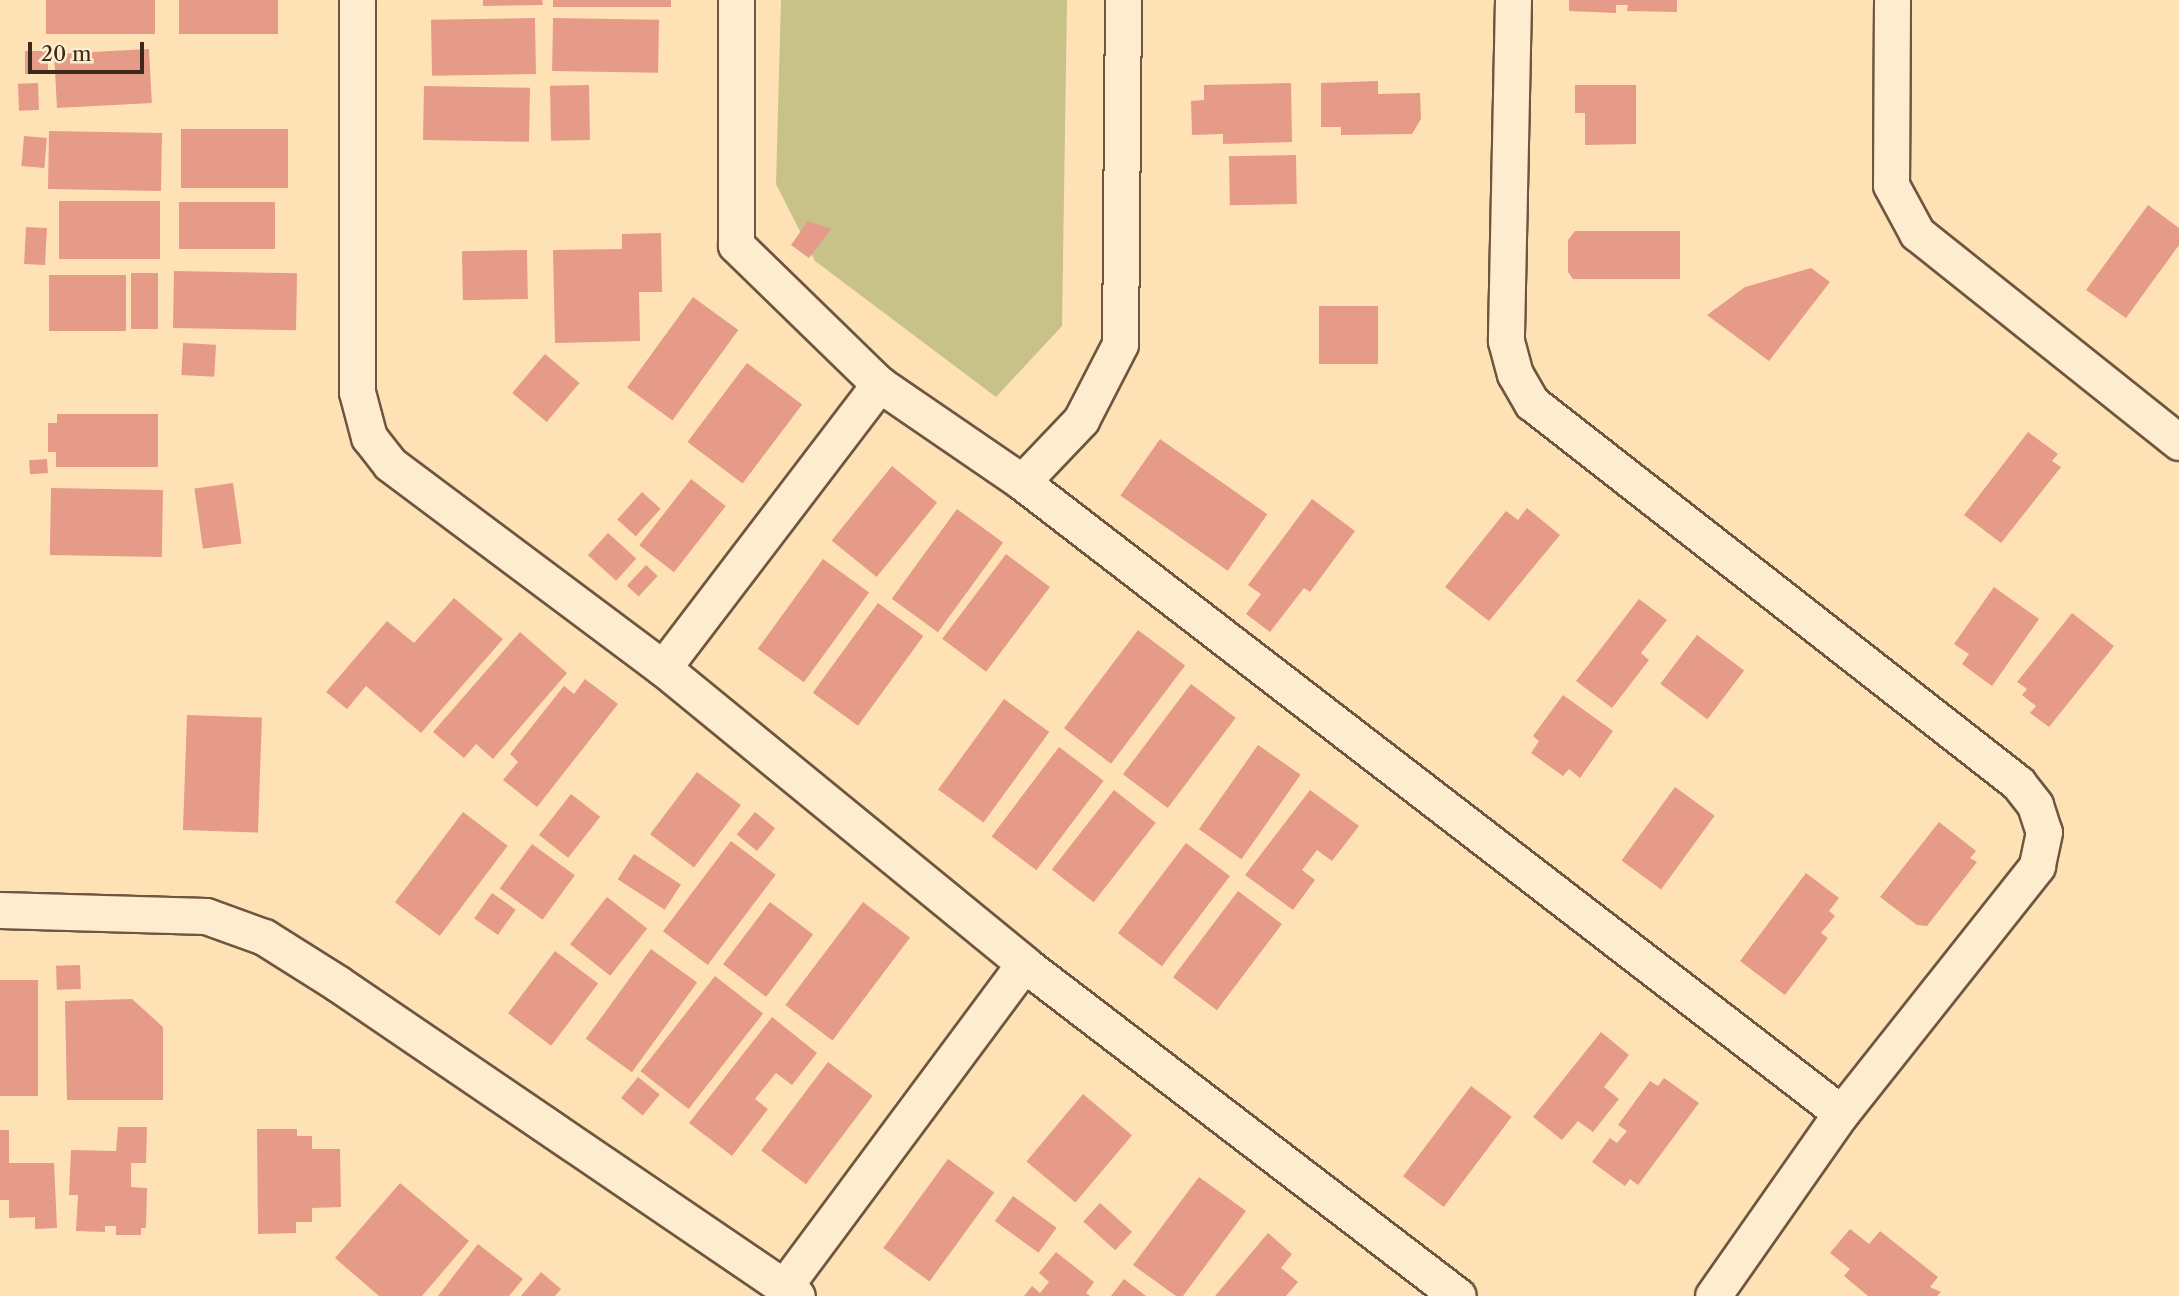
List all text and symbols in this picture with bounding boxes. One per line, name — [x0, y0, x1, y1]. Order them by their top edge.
scale bar — [32, 28, 147, 72]
text: 20 m — [41, 41, 92, 66]

